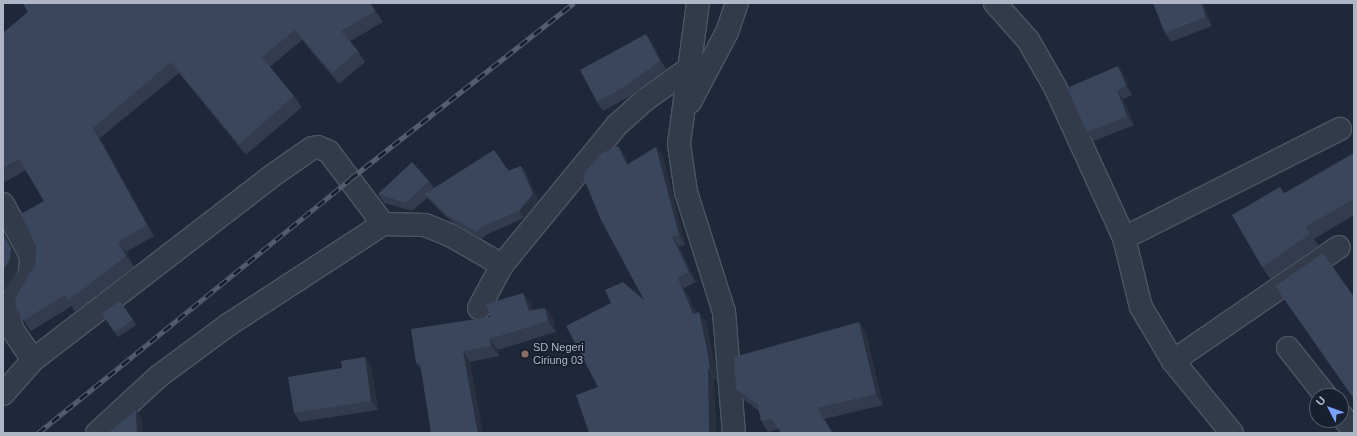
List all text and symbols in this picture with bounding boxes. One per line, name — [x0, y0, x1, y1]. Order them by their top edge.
place label: SD Negeri Ciriung 03 — [533, 341, 584, 367]
marker: SD Negeri Ciriung 03 — [520, 349, 530, 359]
north arrow — [1309, 388, 1349, 428]
text: U — [1314, 394, 1328, 408]

